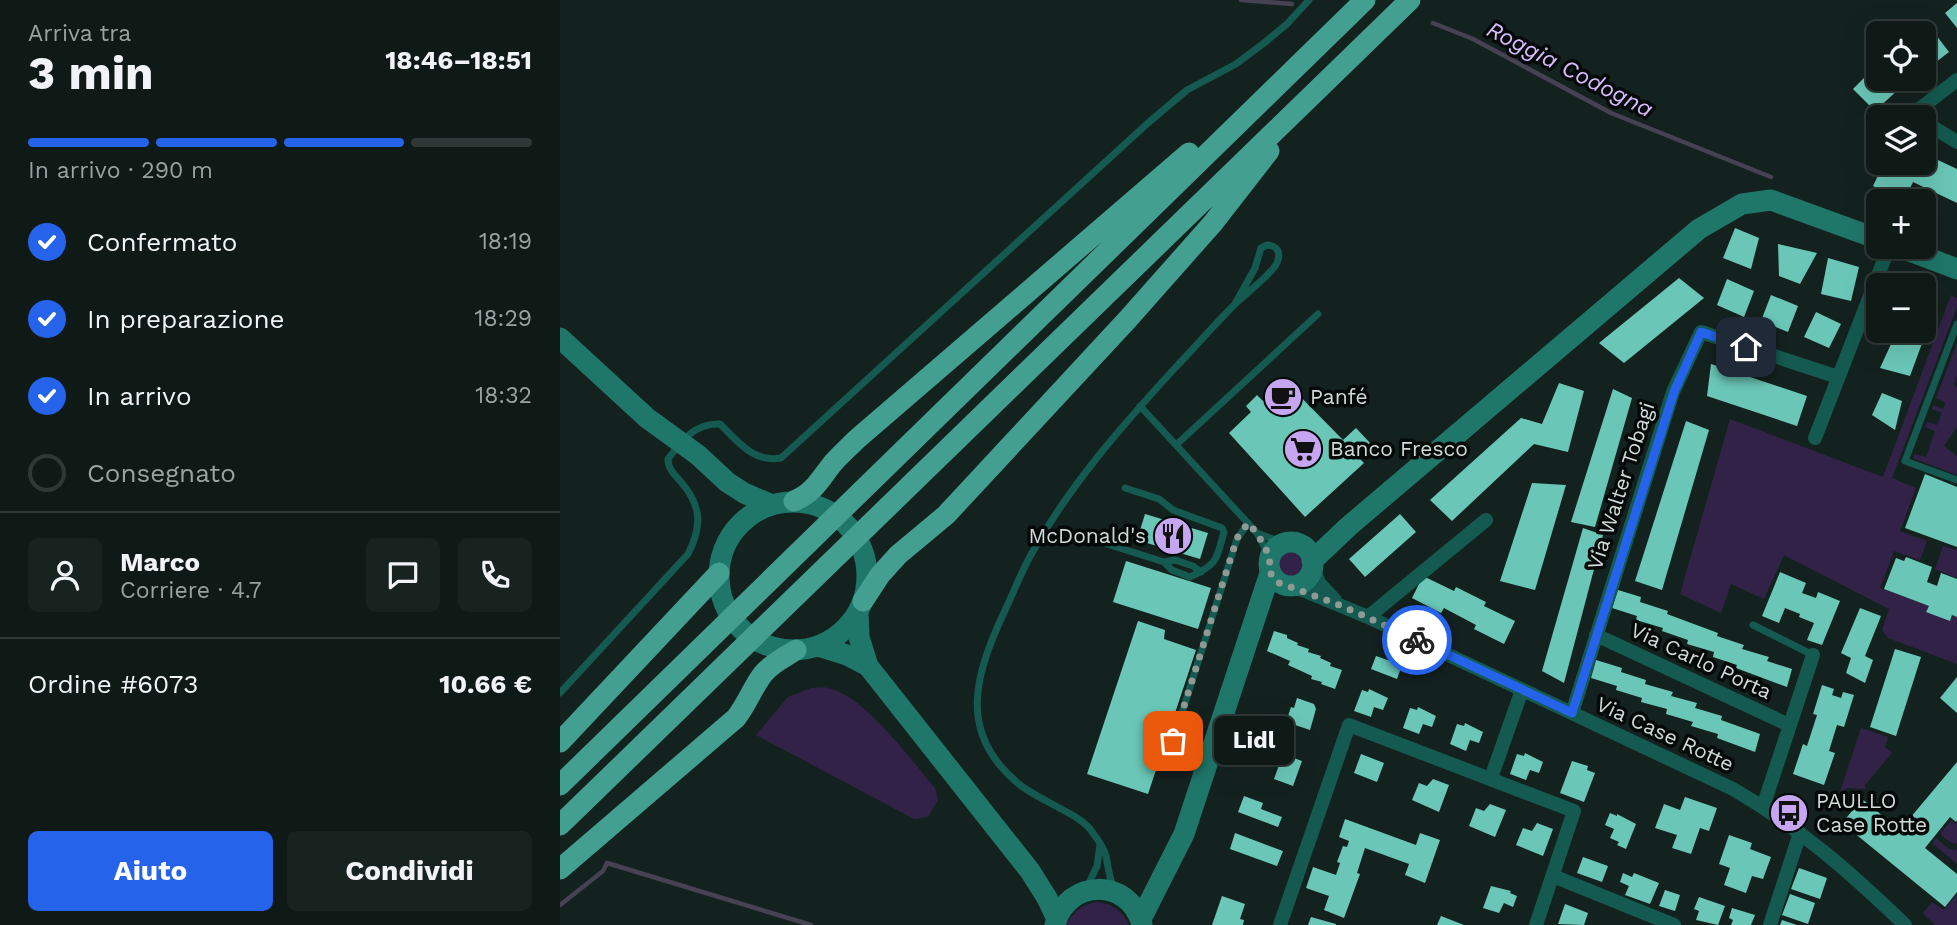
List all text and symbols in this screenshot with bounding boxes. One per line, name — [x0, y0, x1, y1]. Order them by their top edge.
water label: Roggia Codogna — [1482, 16, 1657, 123]
text: Arriva tra — [28, 20, 131, 47]
map controls — [1866, 21, 1936, 343]
button: locate — [1866, 21, 1936, 91]
text: 18:46–18:51 — [385, 45, 532, 75]
text: 3 min — [28, 46, 154, 100]
button: layers — [1866, 105, 1936, 175]
text: In arrivo · 290 m — [28, 157, 213, 184]
button: + — [1866, 189, 1936, 259]
icon: check — [28, 223, 66, 261]
text: Confermato — [87, 227, 237, 257]
text: 18:19 — [479, 228, 532, 255]
button: − — [1866, 273, 1936, 343]
icon: check — [28, 300, 66, 338]
text: In preparazione — [87, 304, 285, 334]
text: 18:29 — [474, 305, 532, 332]
pin — [1716, 317, 1776, 377]
icon: home — [1727, 328, 1765, 366]
cafe icon: Panfé — [1262, 376, 1304, 418]
icon: check — [28, 377, 66, 415]
text: In arrivo — [87, 381, 192, 411]
text: 18:32 — [475, 382, 532, 409]
place label: Panfé — [1310, 384, 1368, 409]
street label: Via Walter Tobagi — [1582, 399, 1659, 573]
supermarket icon: Banco Fresco — [1282, 428, 1324, 470]
place label: Banco Fresco — [1330, 436, 1468, 461]
text: Consegnato — [87, 458, 236, 488]
restaurant icon: McDonald's — [1152, 515, 1194, 557]
place label: McDonald's — [1029, 523, 1146, 548]
button: person — [28, 538, 102, 612]
button: chat — [366, 538, 440, 612]
button: phone — [458, 538, 532, 612]
text: Marco — [120, 547, 200, 577]
text: Corriere · 4.7 — [120, 577, 262, 604]
courier — [1382, 605, 1452, 675]
street label: Via Carlo Porta — [1627, 617, 1776, 704]
icon: bike — [1398, 621, 1436, 659]
text: Ordine #6073 — [28, 669, 199, 699]
text: 10.66 € — [439, 669, 532, 699]
street label: Via Case Rotte — [1593, 691, 1738, 776]
pin — [1143, 711, 1203, 771]
callout: Lidl — [1215, 716, 1296, 766]
icon: bag — [1154, 722, 1192, 760]
text: Lidl — [1233, 727, 1275, 754]
place label: PAULLO Case Rotte — [1816, 788, 1927, 837]
bus stop icon: PAULLO Case Rotte — [1768, 792, 1810, 834]
button: Aiuto — [28, 831, 273, 911]
button: Condividi — [287, 831, 532, 911]

